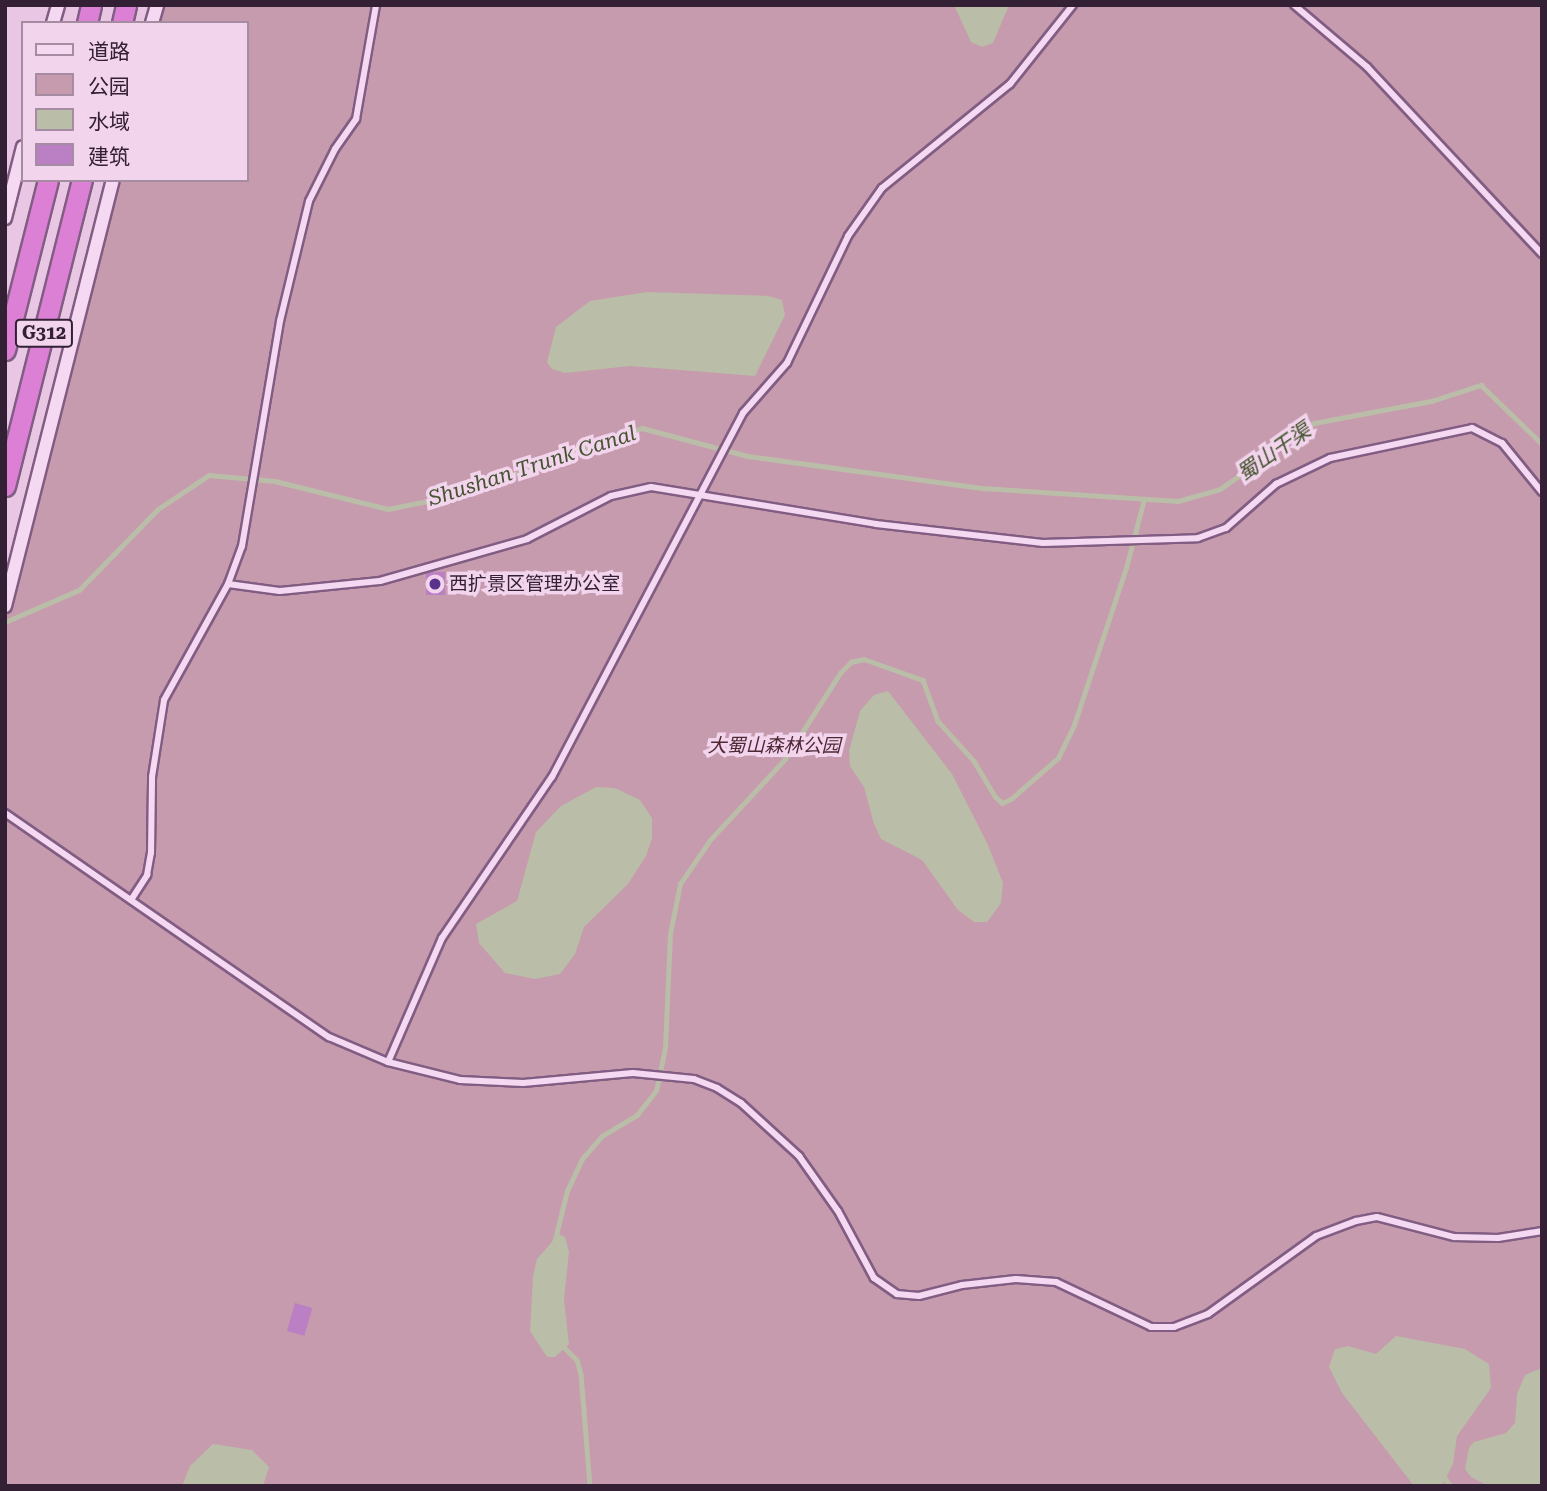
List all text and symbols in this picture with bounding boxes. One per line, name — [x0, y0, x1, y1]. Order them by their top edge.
legend — [21, 21, 248, 182]
text: 道路 — [88, 40, 130, 64]
text: 公园 — [88, 75, 130, 99]
text: 水域 — [88, 110, 130, 134]
text: 建筑 — [88, 145, 130, 169]
road number: G312 — [14, 318, 74, 348]
water label: 蜀山干渠 — [1232, 418, 1316, 486]
water label: Shushan Trunk Canal — [425, 420, 639, 512]
place label: 西扩景区管理办公室 — [449, 573, 620, 595]
marker: 西扩景区管理办公室 — [427, 576, 443, 592]
park label: 大蜀山森林公园 — [708, 735, 840, 757]

